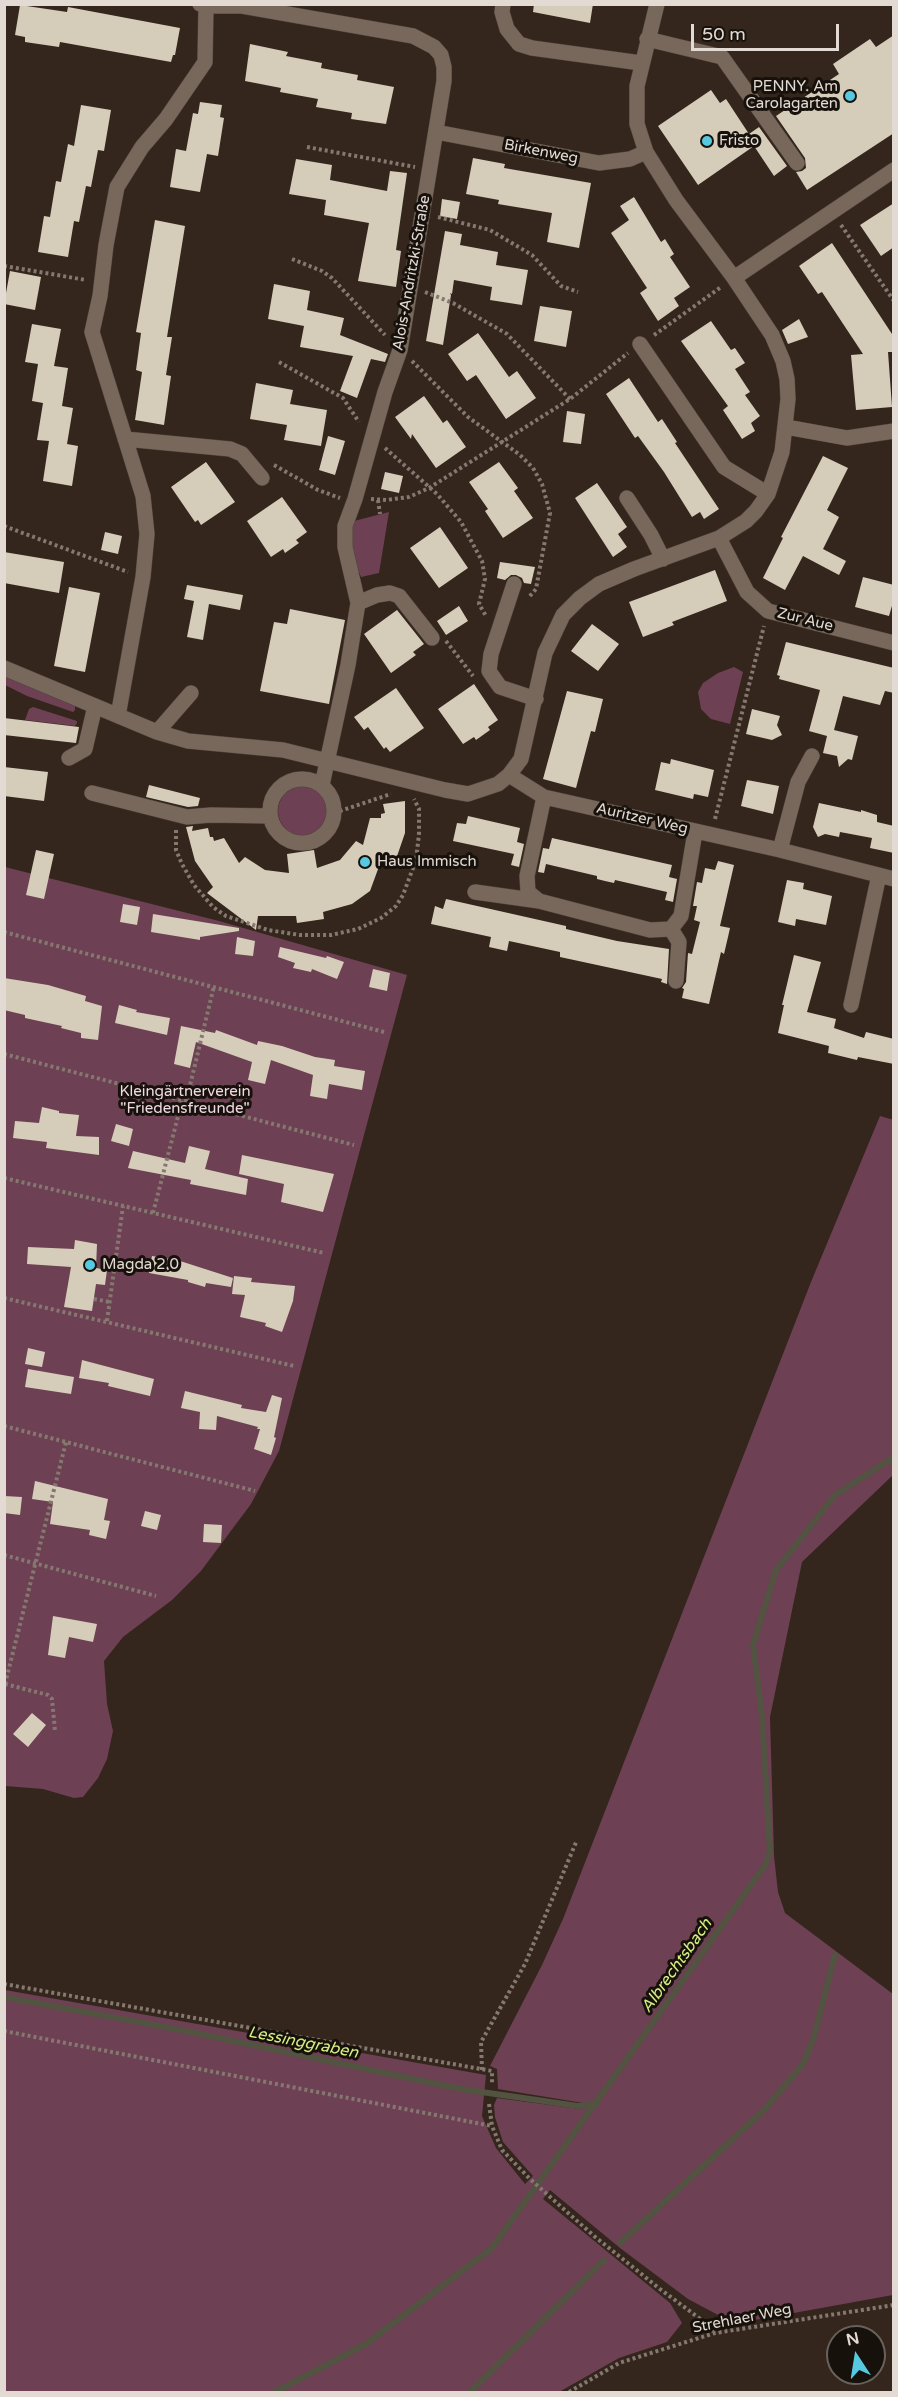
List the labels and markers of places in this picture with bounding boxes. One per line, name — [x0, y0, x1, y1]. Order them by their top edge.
place label: PENNY. Am Carolagarten — [745, 78, 838, 113]
marker: PENNY. Am Carolagarten — [843, 89, 857, 103]
place label: Fristo — [719, 132, 759, 150]
marker: Fristo — [700, 134, 714, 148]
place label: Haus Immisch — [377, 853, 477, 871]
marker: Haus Immisch — [358, 855, 372, 869]
place label: Magda 2.0 — [102, 1256, 179, 1274]
marker: Magda 2.0 — [83, 1258, 97, 1272]

